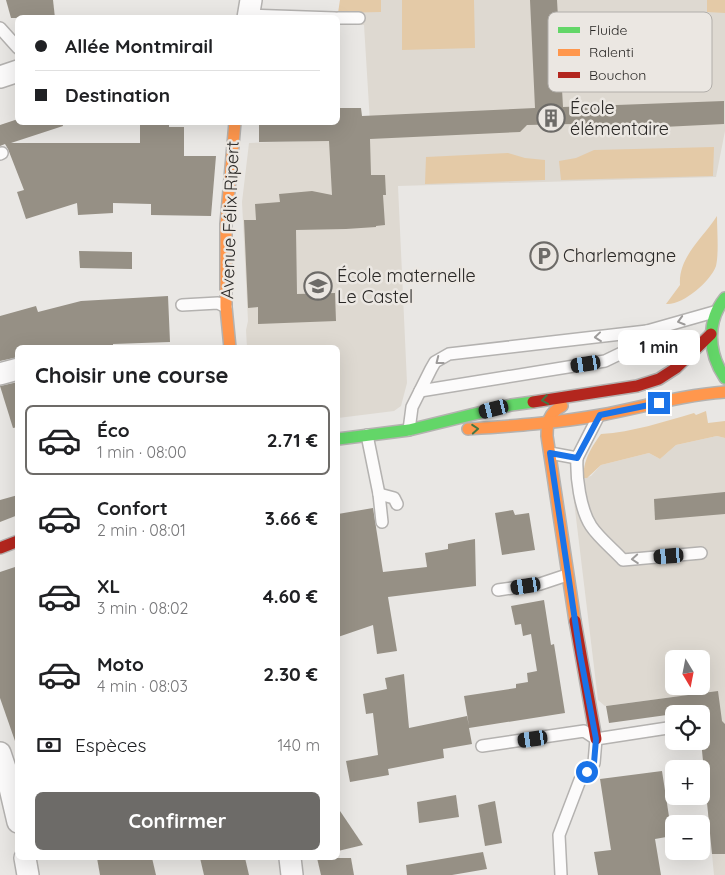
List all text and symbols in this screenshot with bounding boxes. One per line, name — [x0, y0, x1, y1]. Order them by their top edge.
legend — [548, 12, 712, 92]
text: Fluide — [589, 21, 628, 39]
text: Allée Montmirail — [65, 34, 213, 58]
text: Ralenti — [589, 43, 634, 61]
text: Bouchon — [589, 66, 646, 84]
text: Destination — [65, 83, 170, 107]
place label: École élémentaire — [570, 96, 669, 140]
building icon: École élémentaire — [536, 103, 566, 133]
street label: Avenue Félix Ripert — [215, 141, 244, 299]
parking icon: Charlemagne — [529, 241, 559, 271]
place label: Charlemagne — [563, 244, 676, 267]
place label: École maternelle Le Castel — [337, 264, 476, 308]
school or university icon: École maternelle Le Castel — [303, 271, 333, 301]
one-way arrow — [677, 315, 685, 326]
callout: 1 min — [618, 330, 700, 366]
one-way arrow — [594, 331, 602, 342]
text: 1 min — [640, 337, 678, 357]
car — [570, 354, 601, 374]
one-way arrow — [436, 355, 445, 364]
text: Choisir une course — [35, 361, 229, 389]
route end — [648, 392, 670, 414]
one-way arrow — [541, 394, 549, 405]
car — [477, 398, 510, 420]
icon: car — [37, 418, 82, 463]
text: Éco — [97, 418, 130, 442]
one-way arrow — [471, 423, 479, 434]
text: 2.71 € — [267, 428, 318, 452]
text: 1 min · 08:00 — [97, 442, 187, 462]
icon: car — [37, 496, 82, 541]
text: Confort — [97, 496, 168, 520]
text: 3.66 € — [265, 506, 318, 530]
text: 2 min · 08:01 — [97, 520, 186, 540]
car — [653, 547, 684, 565]
one-way arrow — [631, 553, 639, 564]
icon: car — [37, 574, 82, 619]
text: XL — [97, 574, 120, 598]
car — [510, 576, 541, 596]
text: 4.60 € — [263, 584, 318, 608]
text: 3 min · 08:02 — [97, 598, 188, 618]
north arrow — [665, 650, 710, 695]
map controls — [665, 650, 710, 860]
icon: car — [37, 652, 82, 697]
text: Moto — [97, 652, 144, 676]
text: 2.30 € — [263, 662, 318, 686]
text: 4 min · 08:03 — [97, 676, 188, 696]
button: locate — [665, 705, 710, 750]
car — [517, 729, 548, 749]
icon: cash — [35, 731, 63, 759]
text: Espèces — [75, 733, 146, 757]
text: 140 m — [277, 735, 320, 755]
button: + — [665, 760, 710, 805]
route start — [576, 761, 598, 783]
button: Confirmer — [35, 792, 320, 850]
button: − — [665, 815, 710, 860]

